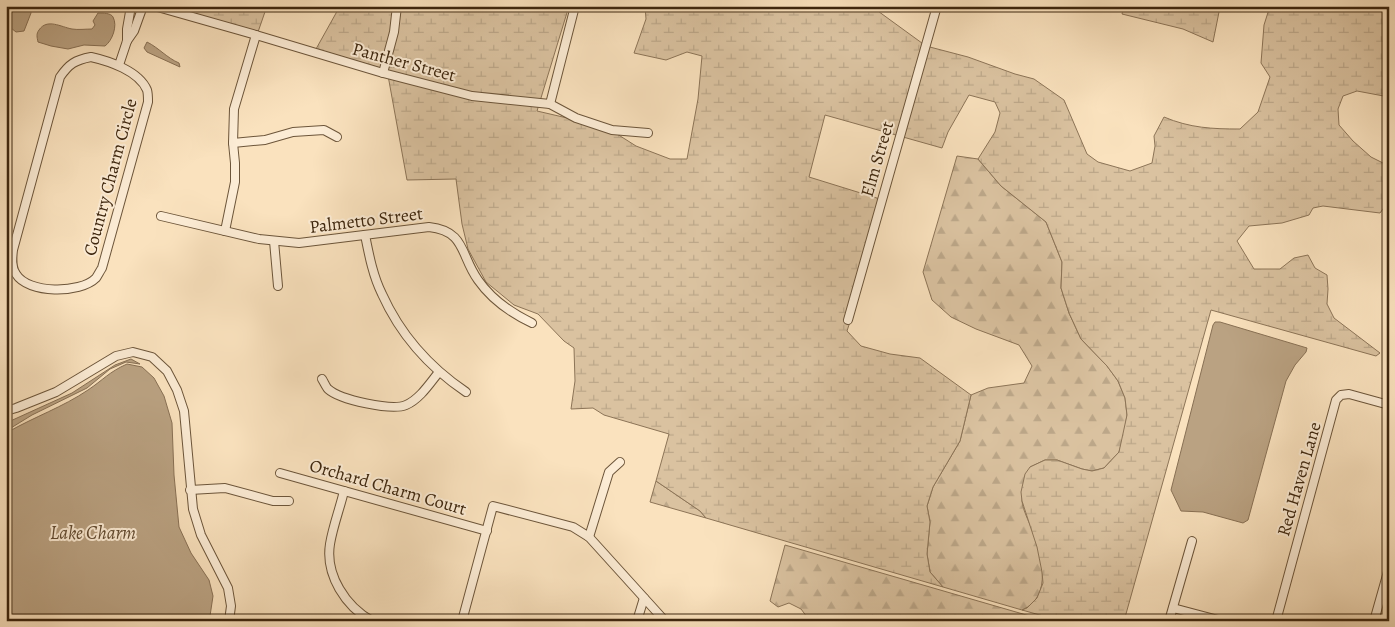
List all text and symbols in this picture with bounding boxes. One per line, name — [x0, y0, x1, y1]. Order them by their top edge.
street label: Panther Street — [350, 37, 458, 87]
street label: Country Charm Circle — [77, 96, 143, 258]
street label: Elm Street — [855, 118, 899, 200]
street label: Palmetto Street — [308, 201, 424, 239]
street label: Red Haven Lane — [1271, 419, 1327, 539]
street label: Orchard Charm Court — [307, 453, 469, 521]
water label: Lake Charm — [50, 520, 136, 546]

